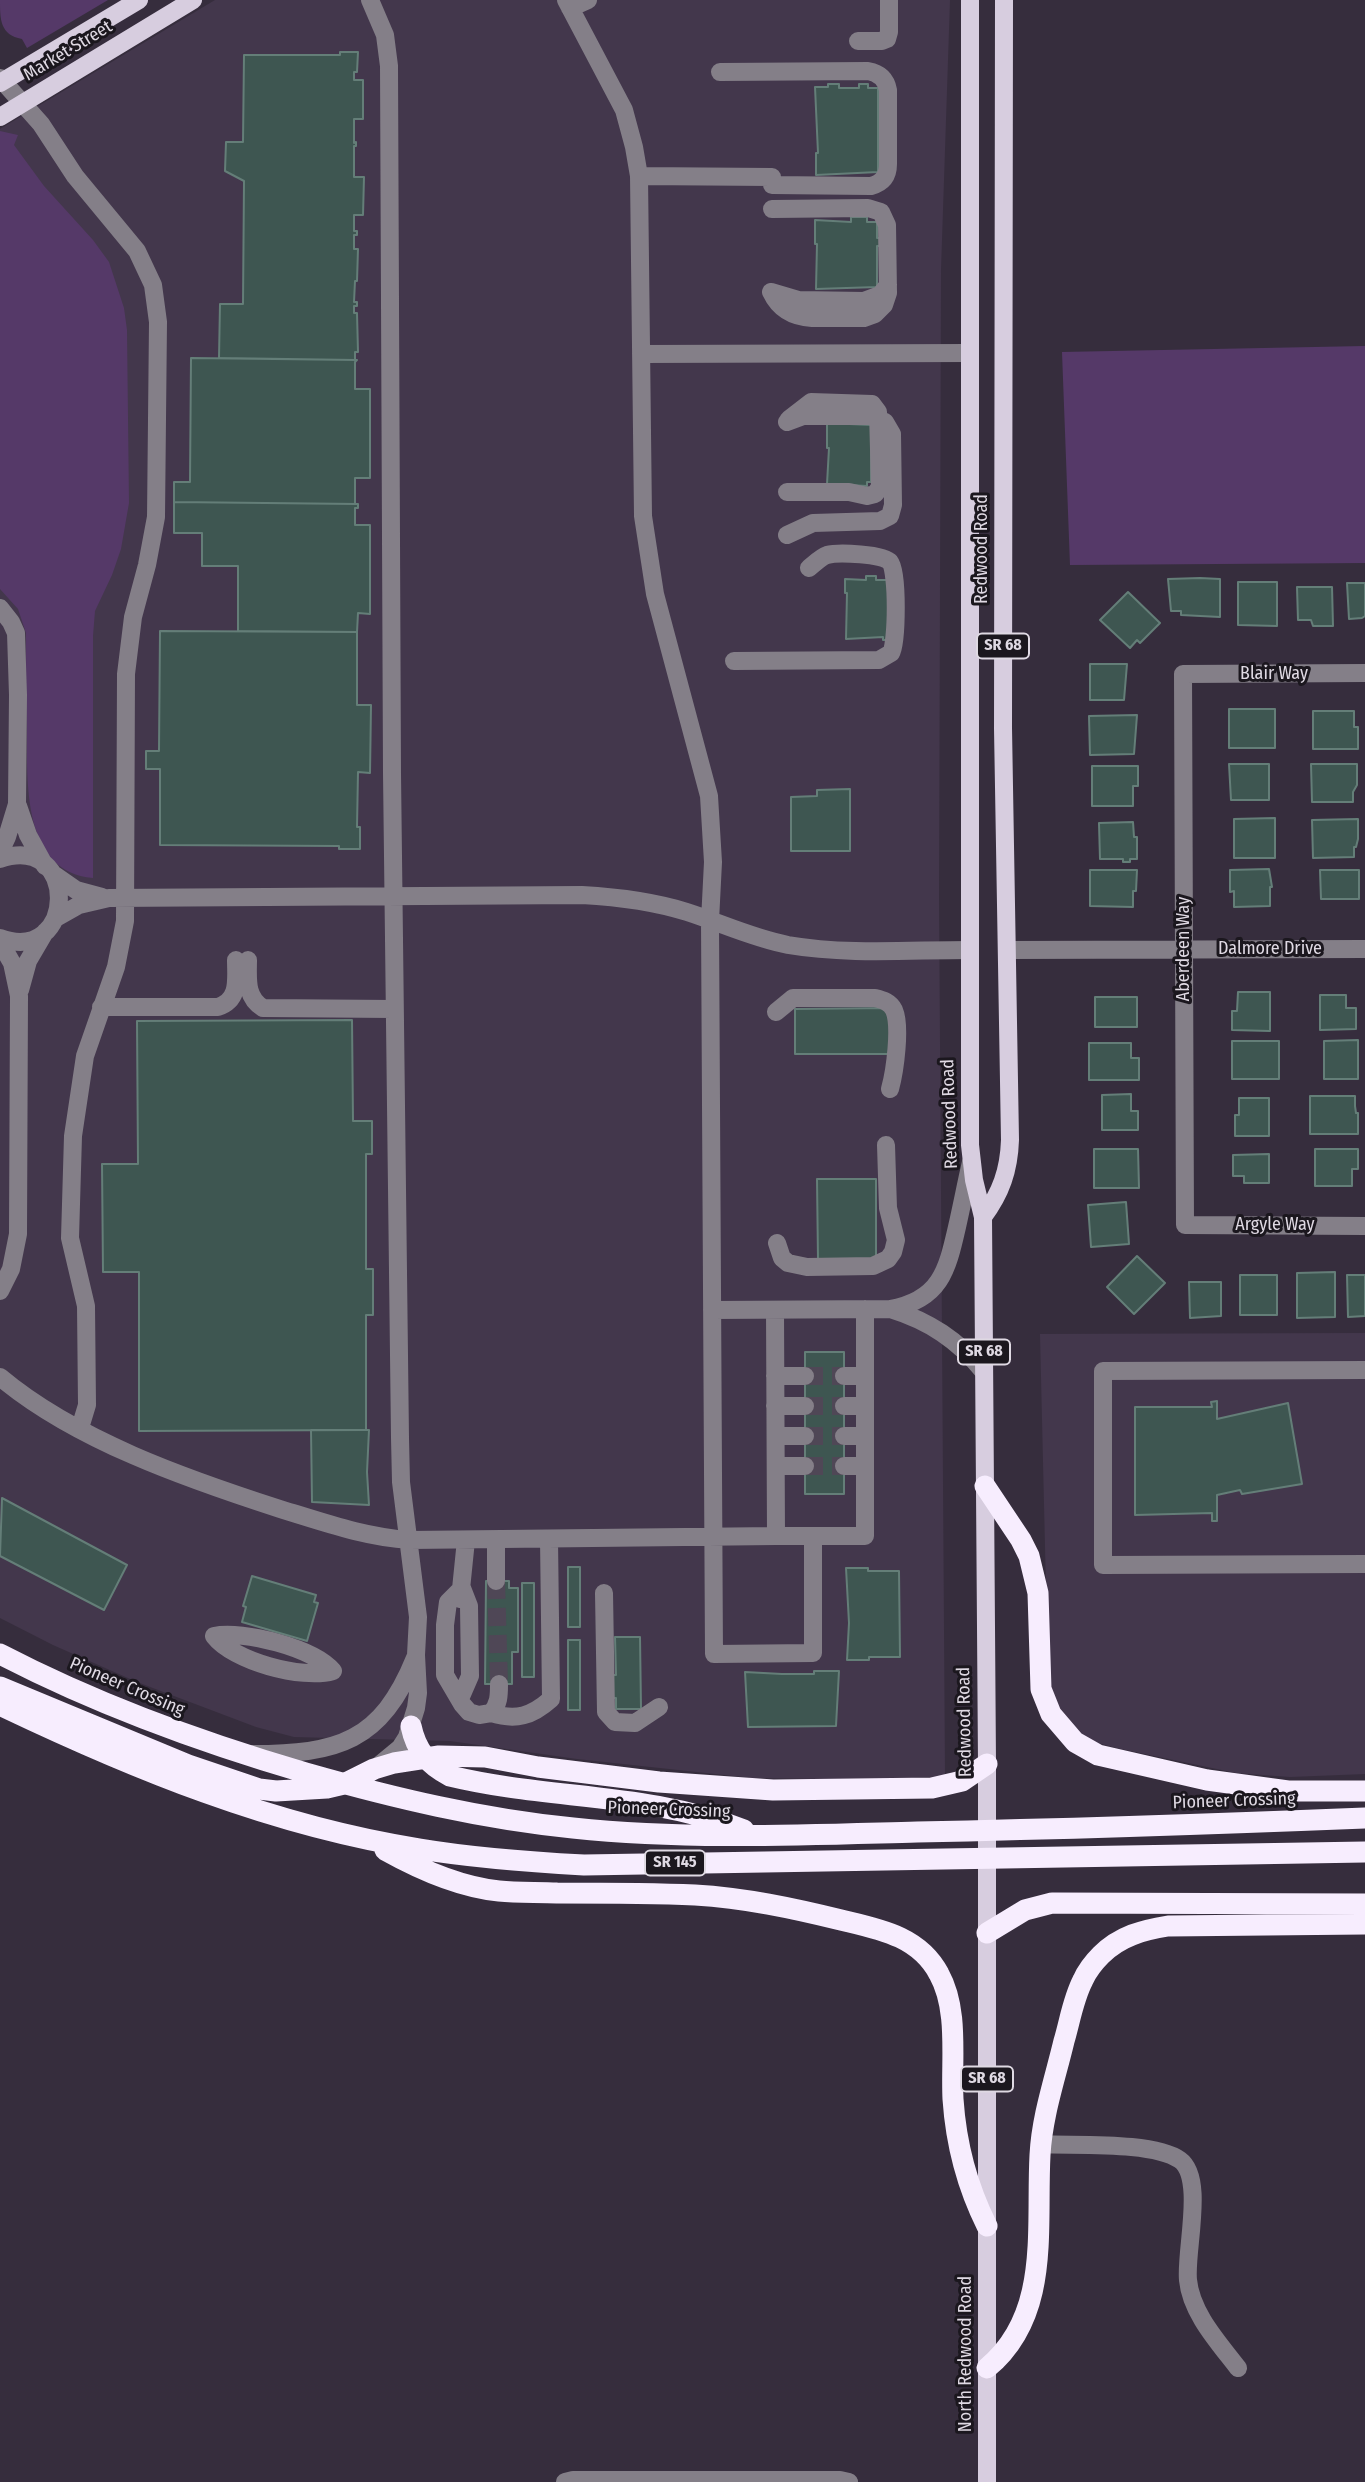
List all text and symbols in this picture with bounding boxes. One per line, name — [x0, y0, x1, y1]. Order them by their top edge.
street label: Market Street — [20, 16, 116, 86]
street label: Redwood Road — [971, 494, 993, 604]
road number: SR 68 — [977, 634, 1029, 659]
street label: Blair Way — [1240, 663, 1308, 685]
street label: Aberdeen Way — [1173, 897, 1195, 1001]
street label: Dalmore Drive — [1218, 938, 1322, 960]
street label: Redwood Road — [937, 1059, 963, 1169]
street label: Argyle Way — [1235, 1214, 1315, 1236]
road number: SR 68 — [958, 1340, 1010, 1364]
street label: Pioneer Crossing — [66, 1653, 188, 1721]
street label: Redwood Road — [953, 1667, 977, 1777]
street label: Pioneer Crossing — [1172, 1788, 1296, 1814]
street label: Pioneer Crossing — [607, 1797, 731, 1823]
road number: SR 145 — [645, 1851, 705, 1876]
road number: SR 68 — [961, 2066, 1013, 2092]
street label: North Redwood Road — [955, 2276, 977, 2432]

